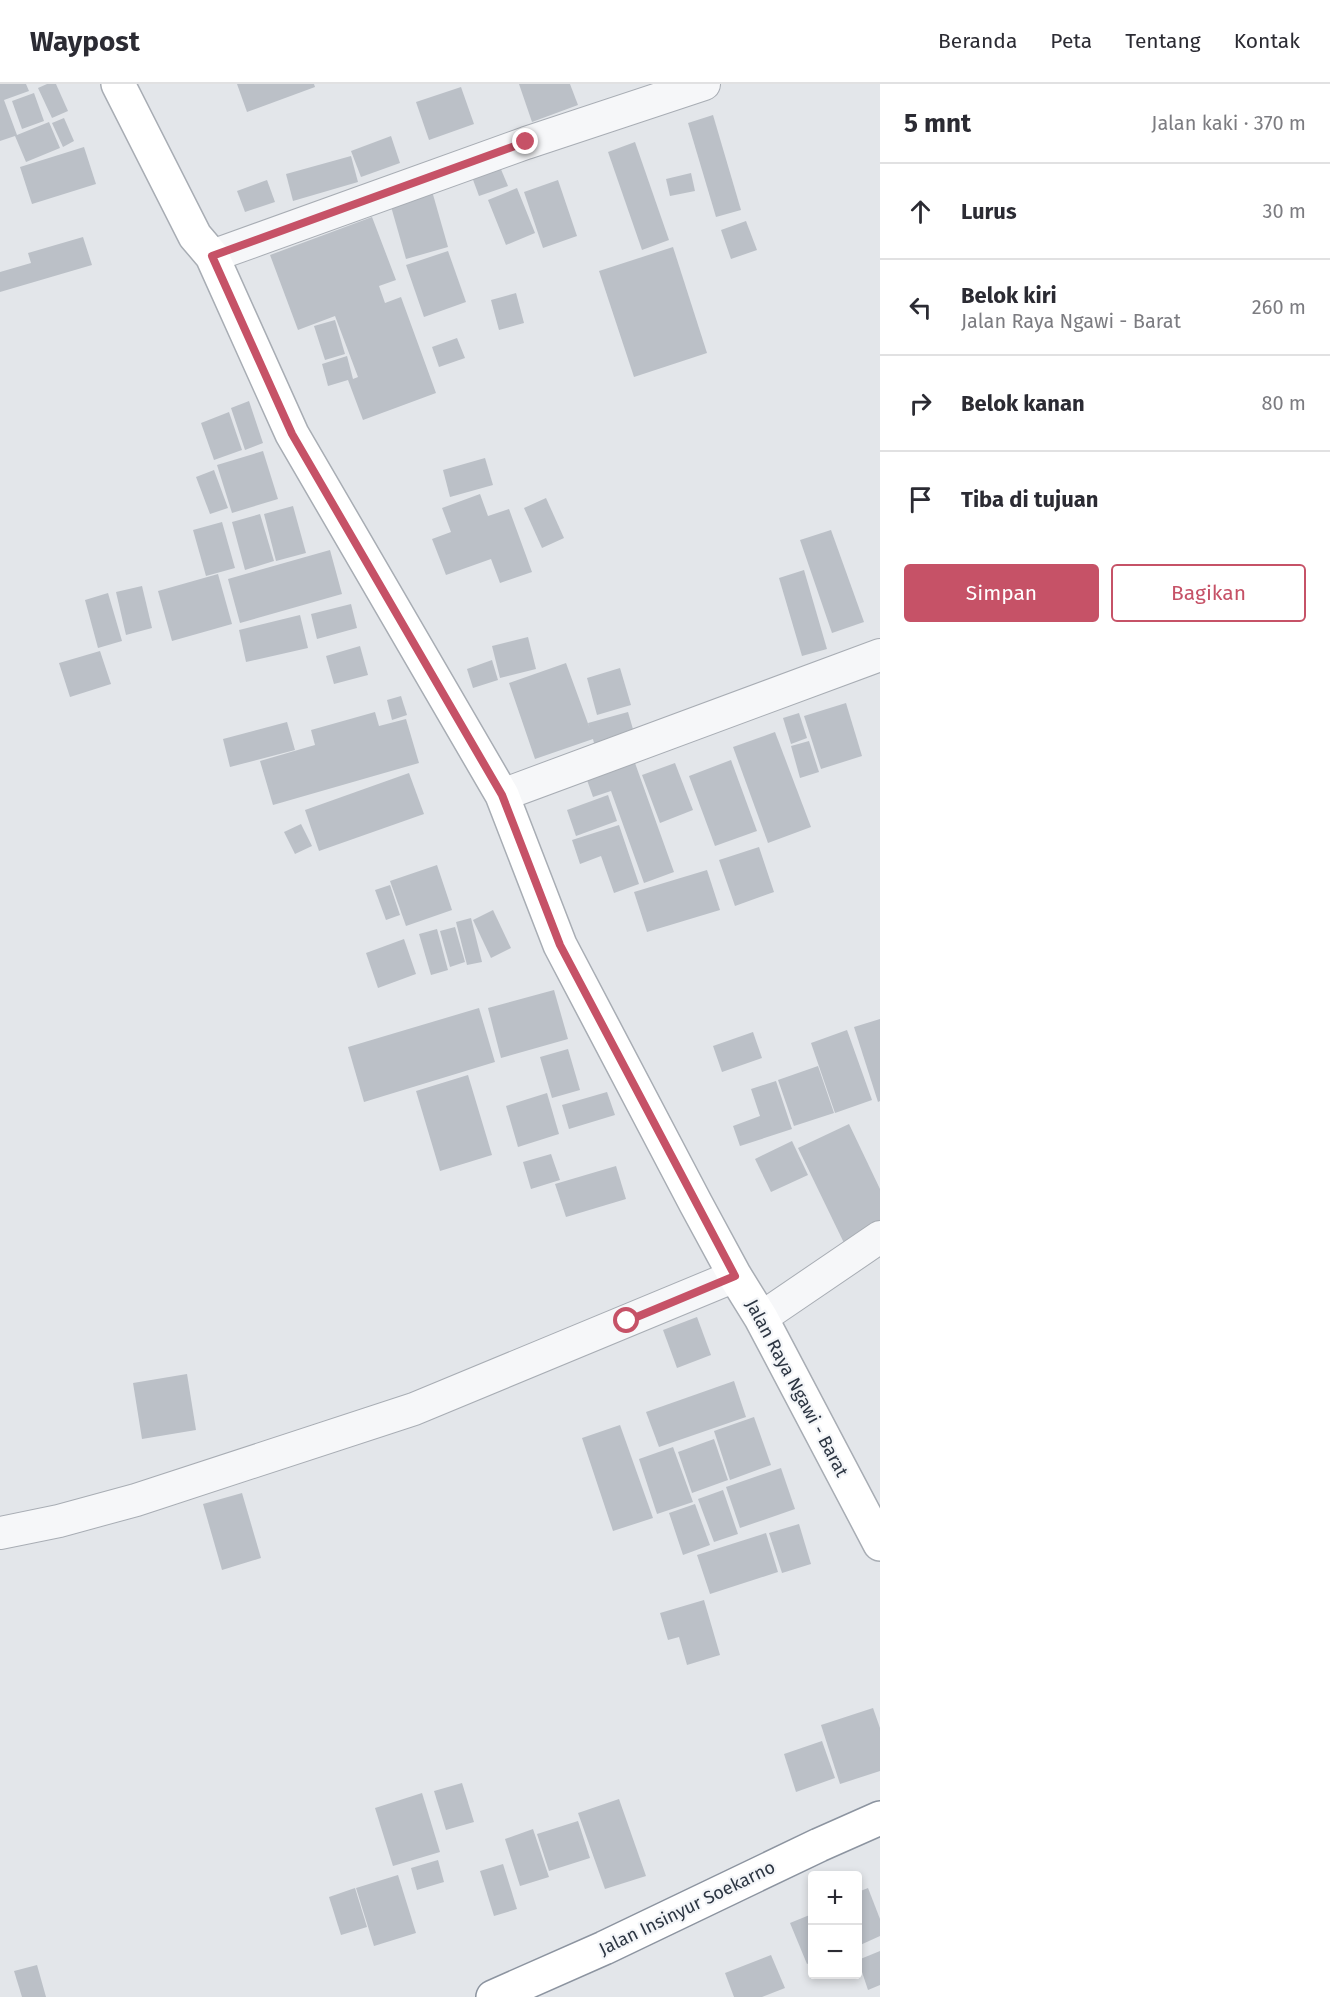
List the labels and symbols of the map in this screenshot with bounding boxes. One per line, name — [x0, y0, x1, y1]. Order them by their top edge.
route end — [512, 128, 538, 154]
street label: Jalan Raya Ngawi - Barat — [741, 1295, 853, 1481]
route start — [613, 1307, 639, 1333]
street label: Jalan Insinyur Soekarno — [595, 1856, 779, 1960]

